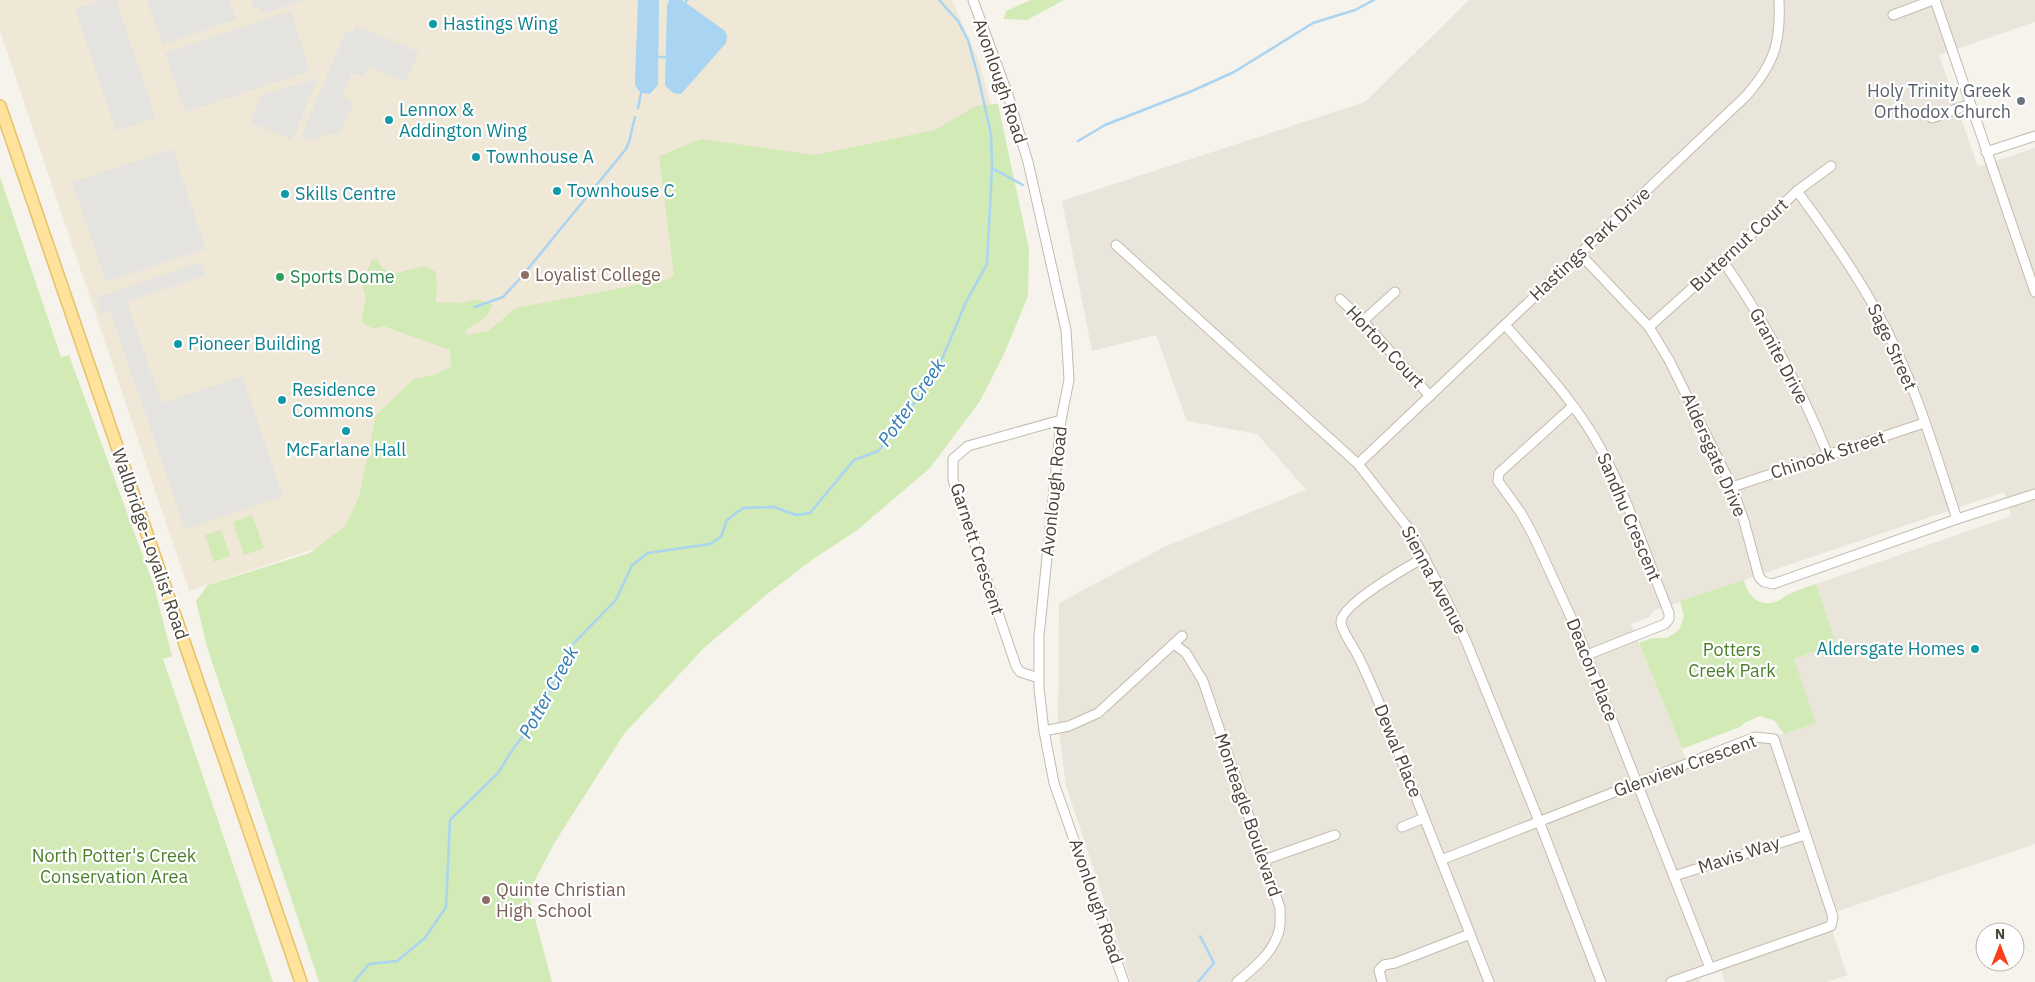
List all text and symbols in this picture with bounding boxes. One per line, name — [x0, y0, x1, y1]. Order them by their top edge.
place label: Hastings Wing — [443, 12, 558, 35]
street label: Avonlough Road — [968, 15, 1033, 146]
marker: Hastings Wing — [427, 18, 439, 30]
place label: Holy Trinity Greek Orthodox Church — [1867, 79, 2011, 123]
marker: Holy Trinity Greek Orthodox Church — [2015, 95, 2027, 107]
place label: Lennox & Addington Wing — [399, 98, 527, 142]
marker: Lennox & Addington Wing — [383, 114, 395, 126]
place label: Townhouse A — [486, 145, 595, 168]
marker: Townhouse A — [470, 151, 482, 163]
place label: Townhouse C — [567, 179, 675, 202]
place label: Skills Centre — [295, 182, 396, 205]
street label: Hastings Park Drive — [1524, 182, 1655, 306]
marker: Townhouse C — [551, 185, 563, 197]
marker: Skills Centre — [279, 188, 291, 200]
street label: Butternut Court — [1685, 193, 1793, 296]
place label: Loyalist College — [535, 263, 661, 286]
place label: Sports Dome — [290, 265, 395, 288]
marker: Loyalist College — [519, 269, 531, 281]
marker: Sports Dome — [274, 271, 286, 283]
street label: Sage Street — [1862, 300, 1923, 394]
street label: Horton Court — [1341, 301, 1430, 393]
street label: Granite Drive — [1745, 304, 1814, 408]
place label: Pioneer Building — [188, 332, 321, 355]
marker: Pioneer Building — [172, 338, 184, 350]
water label: Potter Creek — [872, 352, 951, 451]
place label: Residence Commons — [292, 378, 376, 422]
street label: Aldersgate Drive — [1677, 389, 1752, 520]
marker: Residence Commons — [276, 394, 288, 406]
marker: McFarlane Hall — [340, 425, 352, 437]
street label: Avonlough Road — [1035, 425, 1072, 557]
street label: Chinook Street — [1768, 425, 1888, 484]
place label: McFarlane Hall — [286, 438, 406, 461]
street label: Wallbridge-Loyalist Road — [107, 445, 194, 643]
street label: Sandhu Crescent — [1592, 449, 1667, 584]
street label: Garnett Crescent — [945, 480, 1010, 618]
street label: Sienna Avenue — [1396, 522, 1473, 638]
street label: Deacon Place — [1561, 615, 1624, 725]
place label: Aldersgate Homes — [1816, 637, 1965, 660]
park label: Potters Creek Park — [1688, 638, 1776, 682]
water label: Potter Creek — [513, 641, 584, 742]
marker: Aldersgate Homes — [1969, 643, 1981, 655]
street label: Dewal Place — [1369, 701, 1428, 801]
street label: Glenview Crescent — [1610, 729, 1759, 802]
street label: Monteagle Boulevard — [1210, 730, 1287, 899]
street label: Mavis Way — [1695, 830, 1783, 879]
street label: Avonlough Road — [1064, 835, 1129, 966]
park label: North Potter's Creek Conservation Area — [32, 844, 197, 888]
place label: Quinte Christian High School — [496, 878, 626, 922]
marker: Quinte Christian High School — [480, 894, 492, 906]
north arrow — [1975, 922, 2025, 972]
text: N — [1995, 925, 2005, 943]

